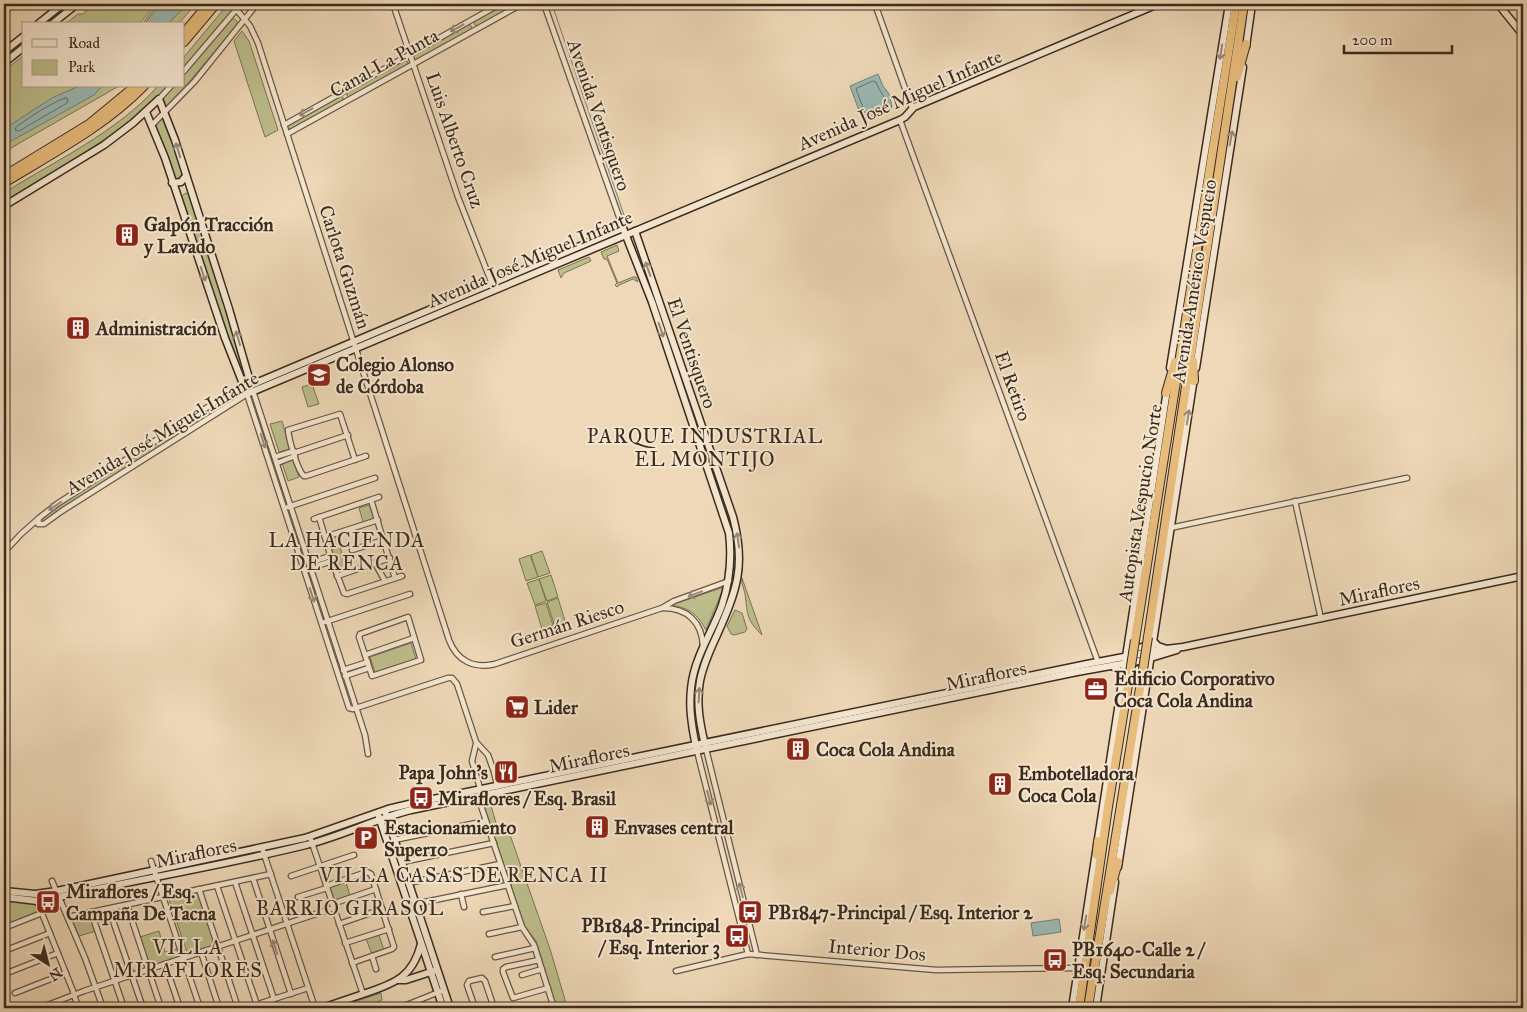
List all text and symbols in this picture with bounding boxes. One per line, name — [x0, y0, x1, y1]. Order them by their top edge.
legend — [22, 22, 185, 88]
scale bar — [1344, 22, 1452, 54]
street label: Canal La Punta — [326, 23, 443, 102]
one-way arrow — [451, 23, 465, 33]
text: 200 m — [1352, 31, 1393, 49]
text: Road — [68, 34, 100, 52]
street label: Avenida Ventisquero — [561, 35, 636, 194]
one-way arrow — [1216, 44, 1226, 60]
street label: Avenida José Miguel Infante — [794, 45, 1006, 157]
text: Park — [68, 58, 95, 76]
street label: Luis Alberto Cruz — [421, 69, 489, 211]
one-way arrow — [300, 107, 314, 117]
one-way arrow — [1226, 130, 1236, 146]
one-way arrow — [173, 142, 183, 158]
street label: Avenida Américo Vespucio — [1166, 177, 1222, 385]
street label: Carlota Guzmán — [314, 202, 376, 332]
street label: Avenida José Miguel Infante — [423, 205, 637, 314]
place label: Galpón Tracción y Lavado — [143, 213, 274, 259]
building icon: Galpón Tracción y Lavado — [114, 222, 140, 248]
one-way arrow — [643, 262, 652, 278]
one-way arrow — [198, 265, 208, 281]
street label: El Ventisquero — [661, 295, 722, 412]
building icon: Administración — [65, 315, 91, 341]
place label: Administración — [94, 317, 218, 340]
one-way arrow — [657, 322, 666, 337]
one-way arrow — [232, 330, 242, 346]
street label: El Retiro — [990, 348, 1036, 424]
place label: Colegio Alonso de Córdoba — [336, 353, 454, 398]
school or university icon: Colegio Alonso de Córdoba — [306, 362, 332, 388]
street label: Avenida José Miguel Infante — [61, 366, 263, 501]
street label: Autopista Vespucio Norte — [1113, 402, 1167, 605]
one-way arrow — [1183, 409, 1193, 425]
district label: PARQUE INDUSTRIAL EL MONTIJO — [587, 424, 823, 472]
one-way arrow — [259, 432, 268, 448]
one-way arrow — [48, 501, 62, 511]
district label: LA HACIENDA DE RENCA — [269, 528, 425, 575]
one-way arrow — [732, 532, 742, 548]
street label: Miraflores — [1336, 571, 1422, 611]
one-way arrow — [308, 587, 318, 603]
one-way arrow — [688, 590, 703, 599]
street label: Germán Riesco — [507, 595, 627, 653]
street label: Miraflores — [943, 656, 1029, 696]
place label: Edificio Corporativo Coca Cola Andina — [1114, 667, 1275, 712]
office icon: Edificio Corporativo Coca Cola Andina — [1083, 676, 1109, 702]
one-way arrow — [694, 687, 703, 703]
supermarket icon: Lider — [504, 694, 530, 720]
place label: Lider — [534, 696, 579, 719]
building icon: Coca Cola Andina — [785, 736, 811, 762]
street label: Miraflores — [546, 738, 632, 778]
place label: Coca Cola Andina — [816, 738, 956, 761]
restaurant icon: Papa John's — [493, 759, 519, 785]
place label: Papa John's — [399, 761, 488, 785]
place label: Embotelladora Coca Cola — [1018, 762, 1135, 807]
building icon: Embotelladora Coca Cola — [987, 771, 1013, 797]
bus stop icon: Miraflores / Esq. Brasil — [408, 785, 434, 811]
place label: Miraflores / Esq. Brasil — [438, 787, 617, 811]
one-way arrow — [705, 790, 714, 806]
building icon: Envases central — [584, 814, 610, 840]
place label: Estacionamiento Super10 — [384, 816, 516, 862]
place label: Envases central — [614, 816, 735, 839]
parking icon: Estacionamiento Super10 — [353, 825, 379, 851]
street label: Miraflores — [153, 833, 239, 873]
district label: VILLA CASAS DE RENCA II — [318, 863, 609, 887]
place label: Miraflores / Esq. Campaña De Tacna — [66, 880, 217, 926]
one-way arrow — [736, 883, 745, 899]
bus stop icon: Miraflores / Esq. Campaña De Tacna — [35, 889, 61, 915]
district label: BARRIO GIRASOL — [256, 896, 444, 920]
bus stop icon: PB1847-Principal / Esq. Interior 2 — [737, 899, 763, 925]
place label: PB1847-Principal / Esq. Interior 2 — [768, 901, 1033, 925]
place label: PB1848-Principal / Esq. Interior 3 — [581, 914, 721, 960]
one-way arrow — [1079, 915, 1089, 931]
bus stop icon: PB1848-Principal / Esq. Interior 3 — [724, 923, 750, 949]
street label: Interior Dos — [827, 934, 927, 966]
district label: VILLA MIRAFLORES — [113, 935, 263, 982]
place label: PB1640-Calle 2 / Esq. Secundaria — [1072, 938, 1206, 984]
north arrow — [22, 940, 72, 990]
one-way arrow — [270, 940, 280, 956]
bus stop icon: PB1640-Calle 2 / Esq. Secundaria — [1042, 947, 1068, 973]
text: N — [45, 964, 65, 985]

